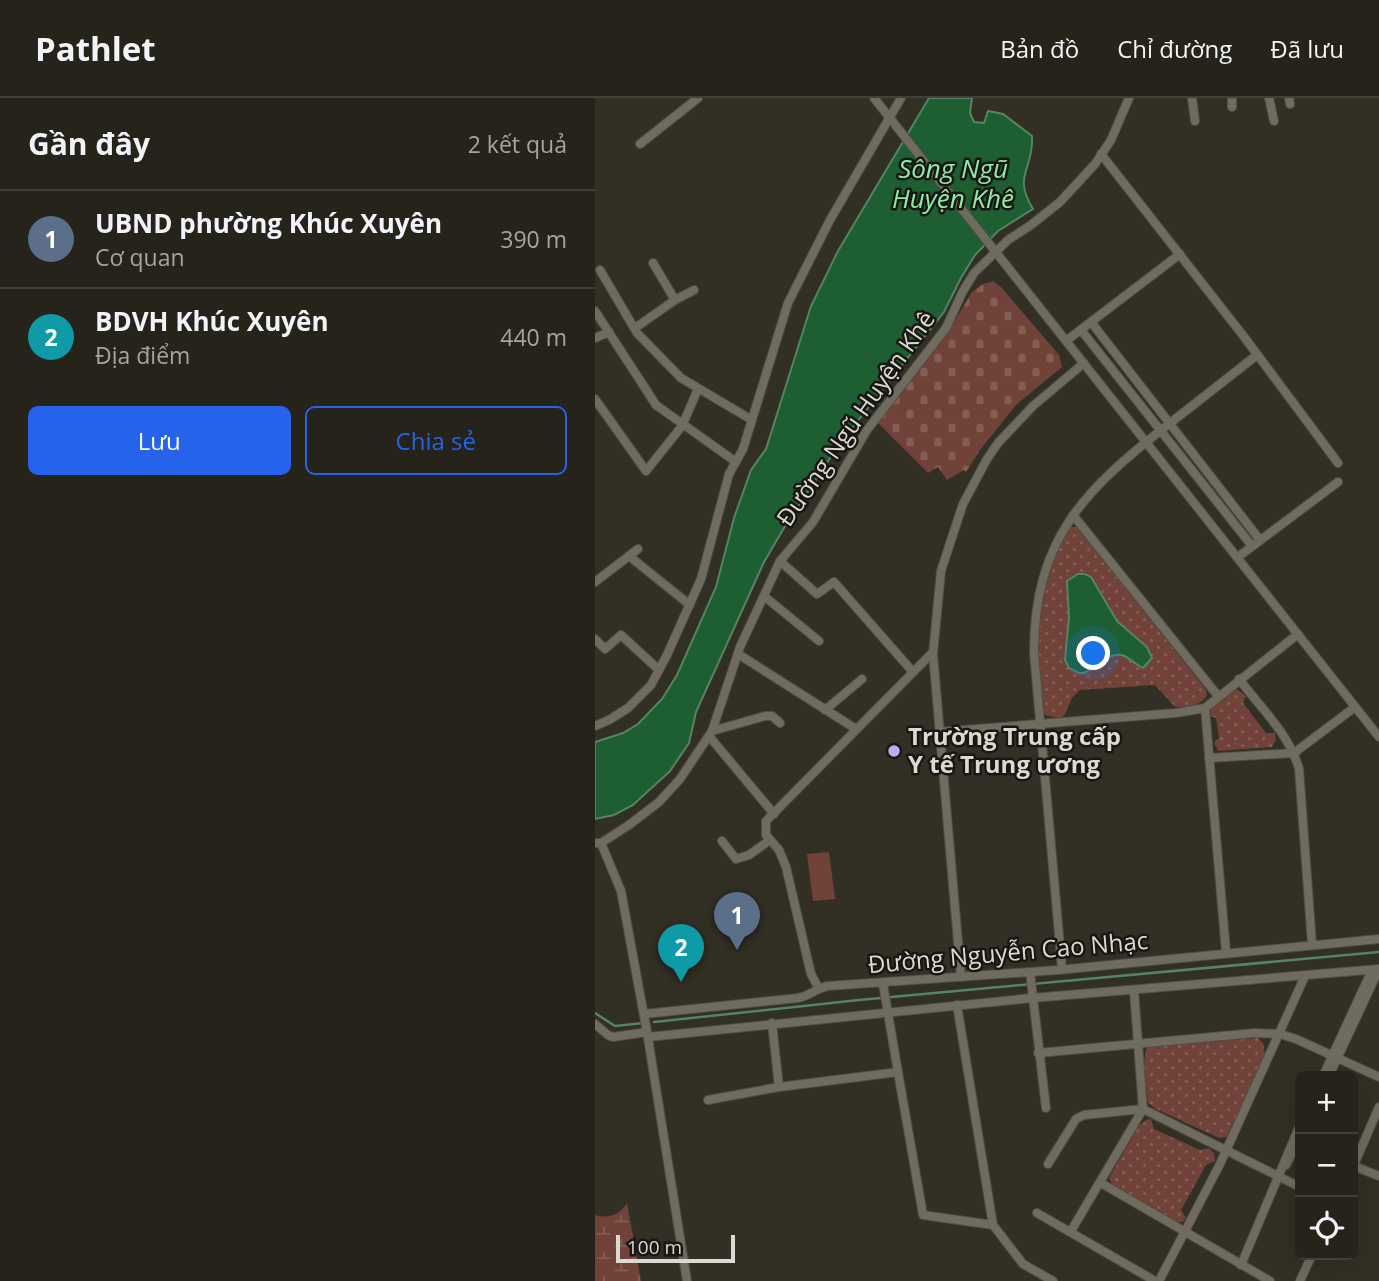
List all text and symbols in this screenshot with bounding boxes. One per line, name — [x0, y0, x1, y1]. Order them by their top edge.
text: Pathlet — [35, 26, 156, 71]
text: Bản đồ — [1000, 32, 1079, 65]
text: Chỉ đường — [1117, 32, 1232, 65]
text: Đã lưu — [1270, 32, 1344, 65]
text: Gần đây — [28, 123, 150, 164]
text: 2 kết quả — [468, 128, 567, 160]
water label: Sông Ngũ Huyện Khê — [892, 150, 1014, 216]
text: UBND phường Khúc Xuyên — [95, 205, 442, 241]
text: 1 — [44, 223, 58, 255]
text: 390 m — [500, 223, 567, 255]
text: Cơ quan — [95, 241, 185, 273]
text: BDVH Khúc Xuyên — [95, 303, 329, 339]
street label: Đường Ngũ Huyện Khê — [768, 304, 942, 532]
text: 2 — [44, 321, 58, 353]
text: 440 m — [500, 321, 567, 353]
text: Địa điểm — [95, 339, 190, 371]
button: Lưu — [28, 406, 291, 475]
button: Chia sẻ — [305, 406, 567, 475]
your location — [1076, 636, 1110, 670]
place label: Trường Trung cấp Y tế Trung ương — [908, 719, 1121, 780]
marker: Trường Trung cấp Y tế Trung ương — [886, 743, 902, 759]
pin: 1 — [714, 892, 760, 950]
street label: Đường Nguyễn Cao Nhạc — [866, 923, 1149, 980]
pin: 2 — [658, 924, 704, 982]
map controls — [1295, 1071, 1358, 1260]
button: + — [1295, 1071, 1358, 1134]
button: − — [1295, 1134, 1358, 1197]
button: locate — [1295, 1197, 1358, 1260]
scale bar — [616, 1232, 735, 1264]
text: 100 m — [627, 1234, 682, 1260]

